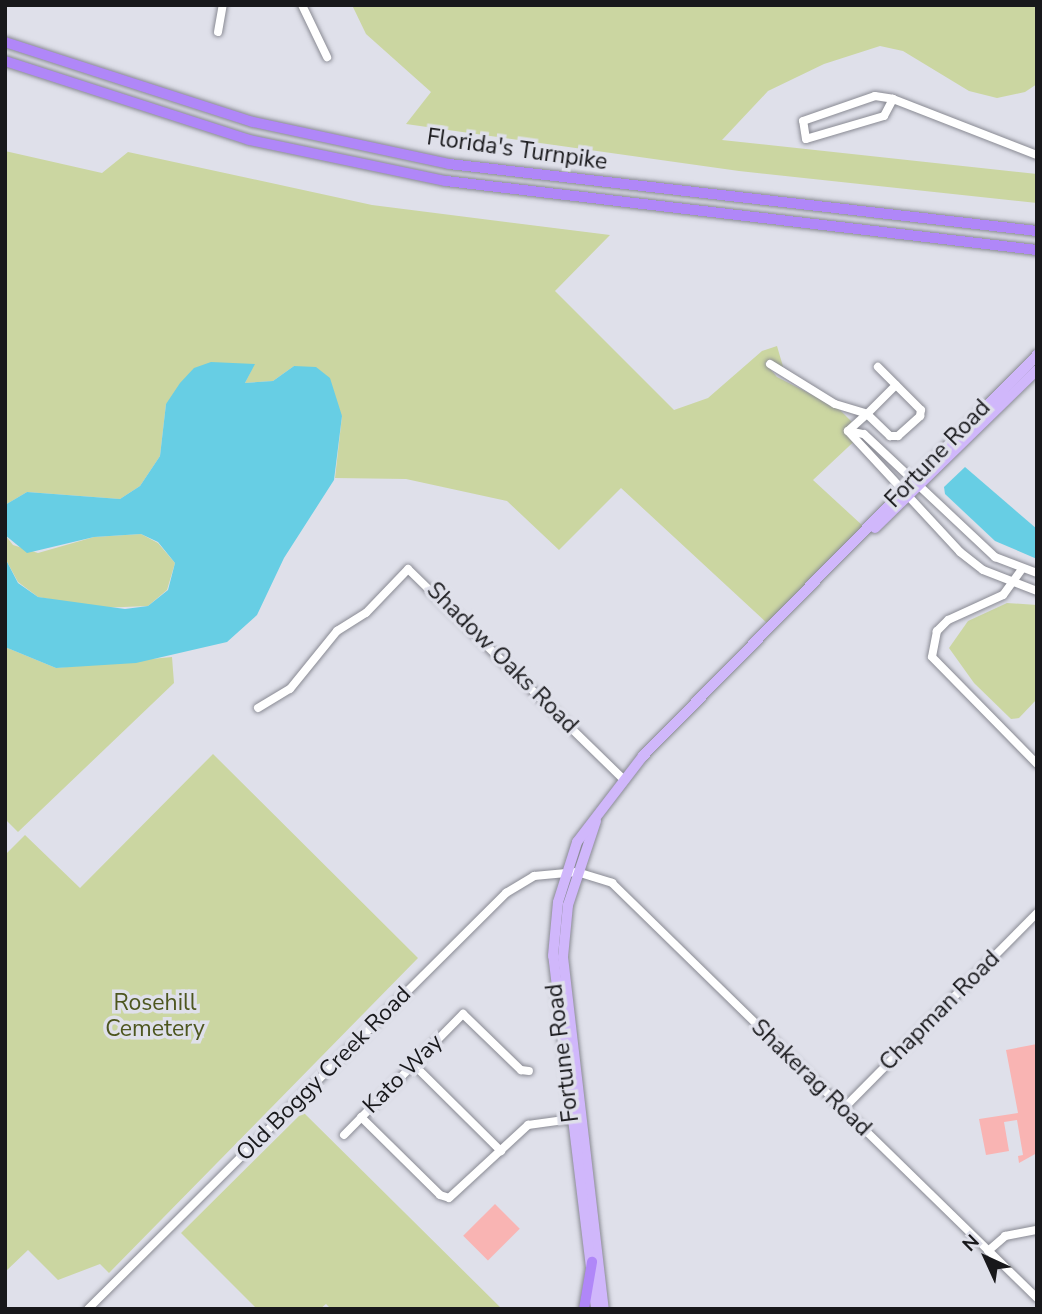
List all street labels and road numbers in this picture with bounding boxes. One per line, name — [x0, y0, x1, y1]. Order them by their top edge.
street label: Florida's Turnpike — [425, 124, 609, 176]
street label: Fortune Road — [880, 394, 996, 514]
street label: Shadow Oaks Road — [421, 577, 583, 739]
street label: Chapman Road — [874, 945, 1006, 1077]
street label: Old Boggy Creek Road — [231, 981, 417, 1167]
street label: Fortune Road — [541, 982, 585, 1124]
street label: Shakerag Road — [745, 1014, 877, 1142]
street label: Kato Way — [357, 1028, 449, 1120]

